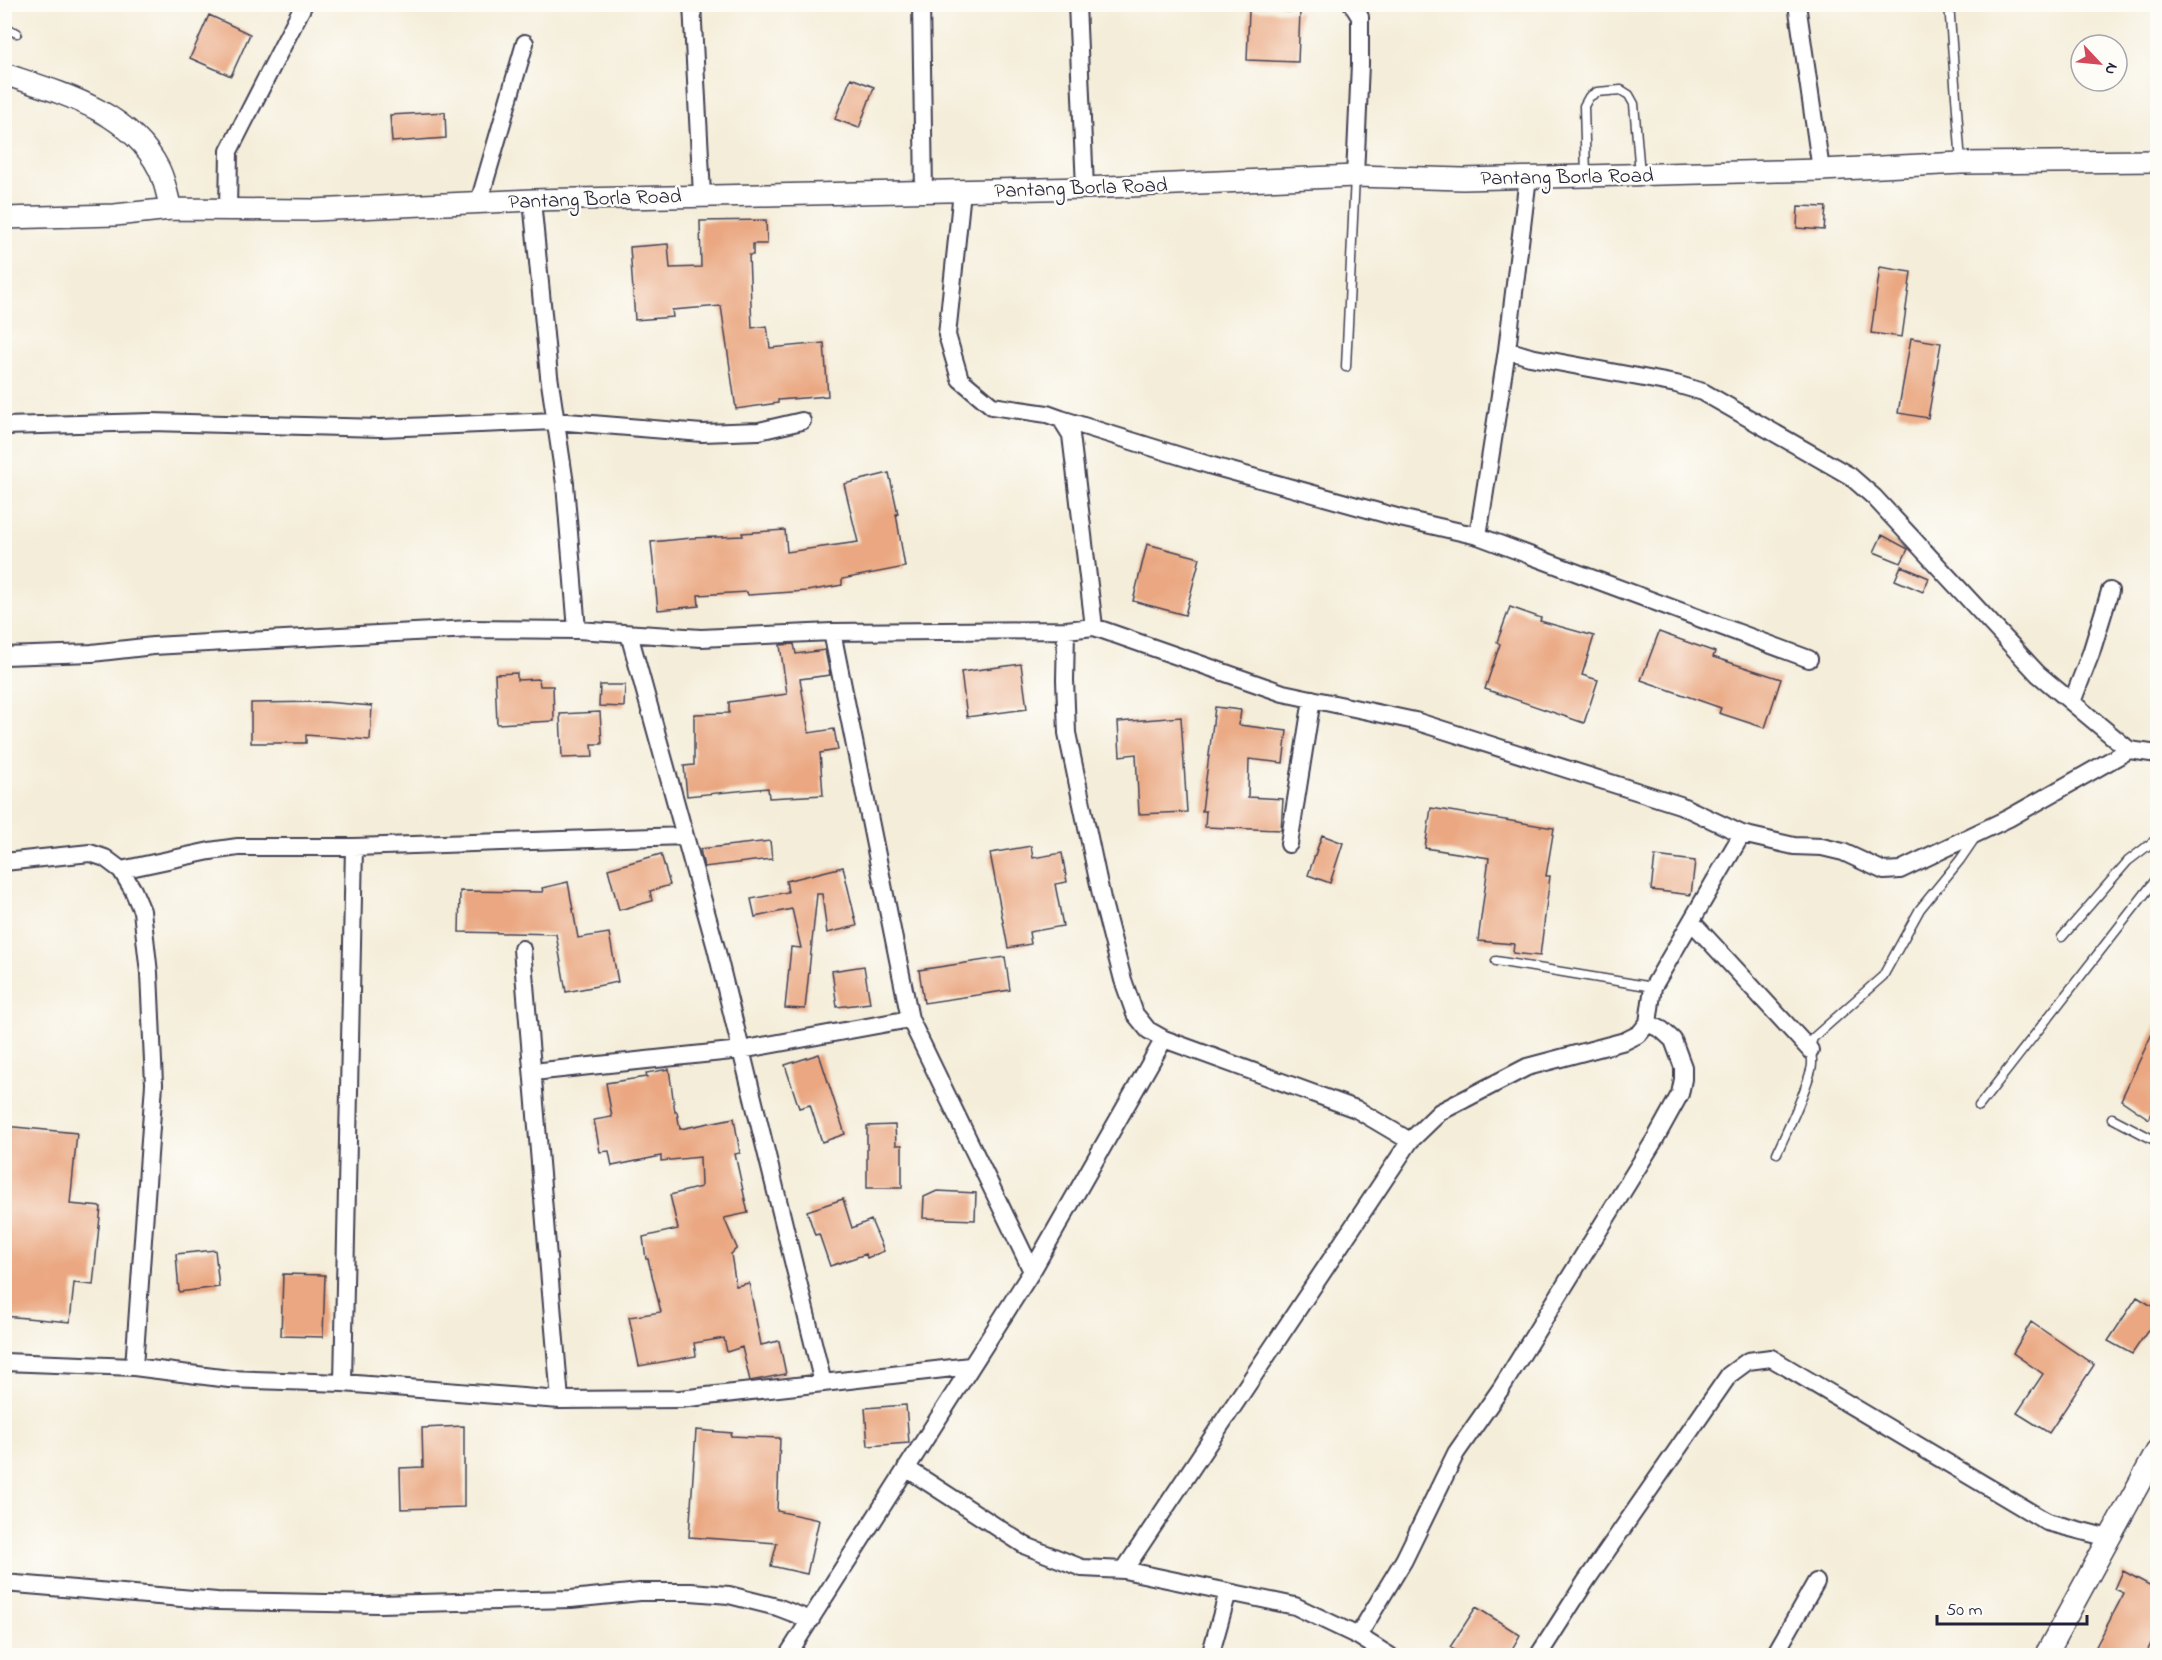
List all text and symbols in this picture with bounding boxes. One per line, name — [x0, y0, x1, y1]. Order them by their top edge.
north arrow — [2069, 33, 2129, 93]
text: N — [2097, 59, 2124, 79]
street label: Pantang Borla Road — [1480, 161, 1654, 197]
street label: Pantang Borla Road — [994, 171, 1169, 209]
street label: Pantang Borla Road — [508, 182, 683, 220]
scale bar — [1937, 1588, 2087, 1626]
text: 50 m — [1946, 1598, 1983, 1624]

